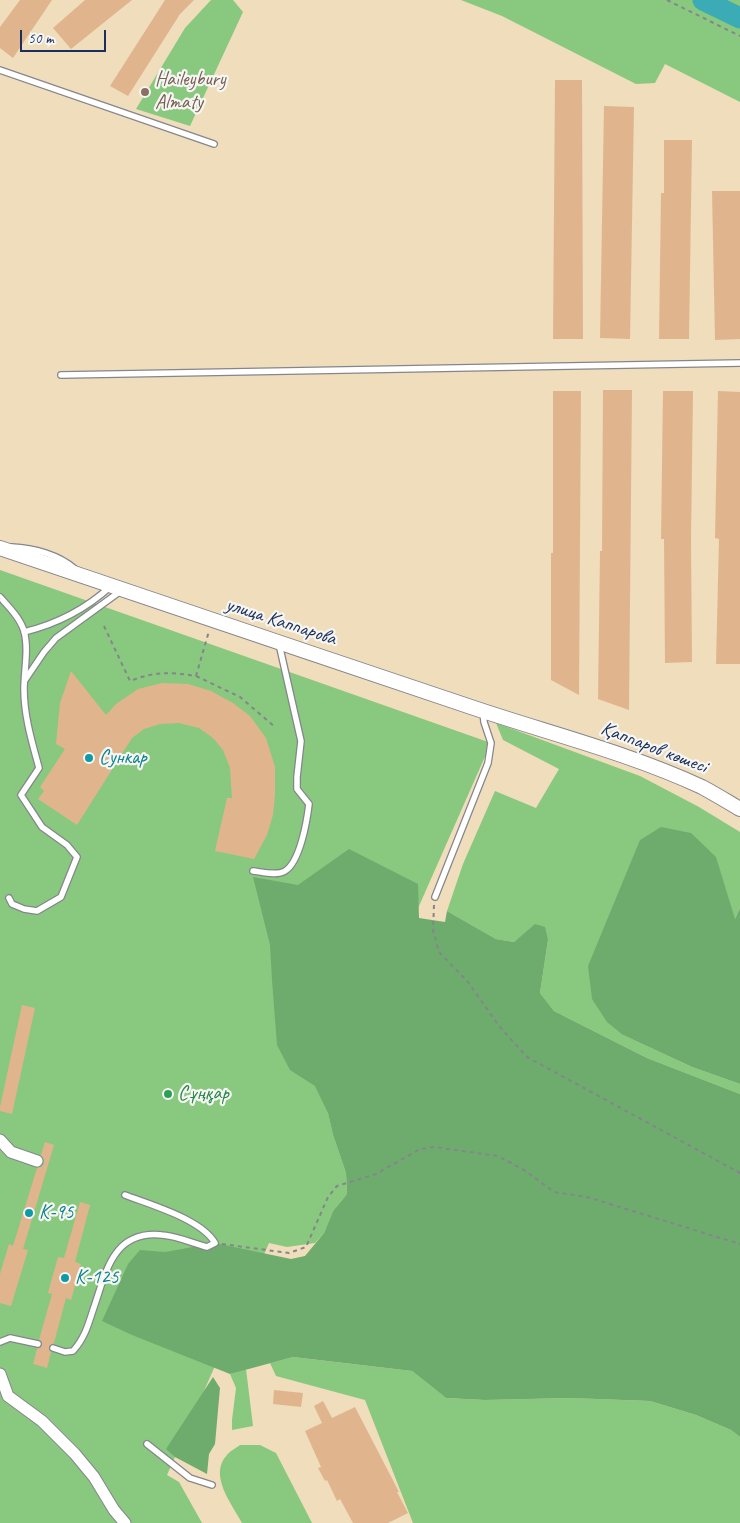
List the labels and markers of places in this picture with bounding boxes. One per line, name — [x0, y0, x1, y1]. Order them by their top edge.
place label: Haileybury Almaty — [155, 68, 226, 115]
marker: Haileybury Almaty — [139, 86, 151, 98]
place label: Сункар — [99, 746, 147, 770]
marker: Сункар — [83, 752, 95, 764]
place label: Сұңқар — [178, 1082, 229, 1106]
marker: Сұңқар — [162, 1088, 174, 1100]
place label: K-95 — [39, 1201, 73, 1225]
marker: K-95 — [23, 1207, 35, 1219]
place label: K-125 — [75, 1266, 118, 1290]
marker: K-125 — [59, 1272, 71, 1284]

